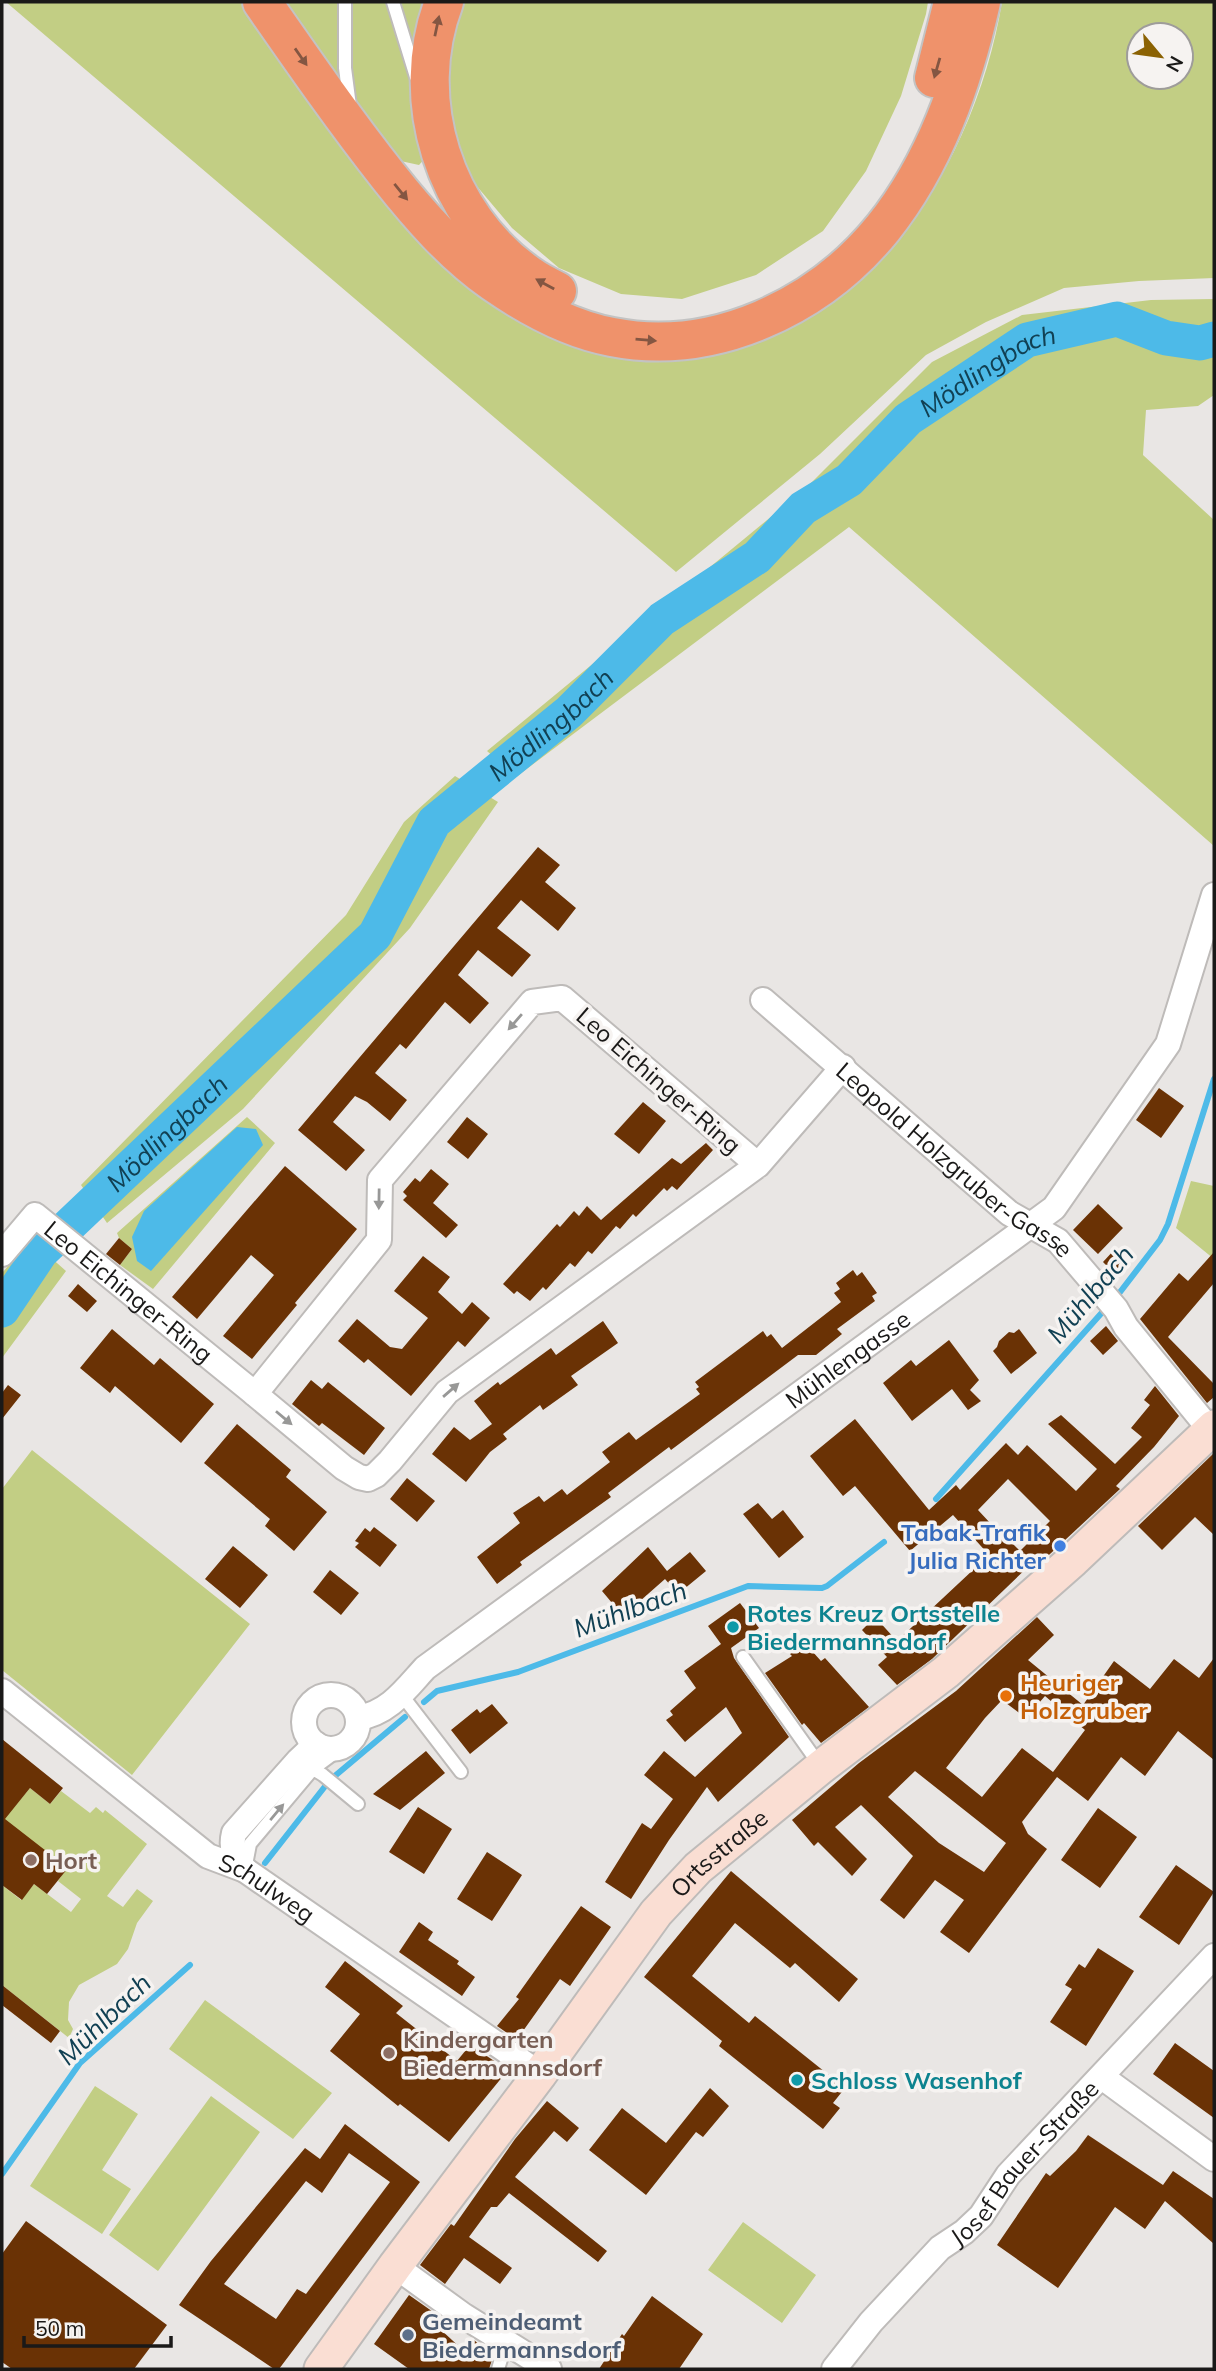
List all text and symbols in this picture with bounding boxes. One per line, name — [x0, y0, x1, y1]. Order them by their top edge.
one-way arrow — [432, 15, 443, 37]
north arrow — [1125, 21, 1195, 91]
one-way arrow — [294, 48, 308, 66]
text: N — [1161, 52, 1189, 76]
one-way arrow — [931, 58, 941, 79]
one-way arrow — [394, 183, 408, 201]
one-way arrow — [535, 278, 555, 290]
water label: Mödlingbach — [913, 317, 1059, 424]
one-way arrow — [635, 335, 657, 346]
water label: Mödlingbach — [481, 661, 620, 788]
street label: Leo Eichinger-Ring — [571, 1000, 747, 1160]
one-way arrow — [508, 1013, 523, 1030]
street label: Leopold Holzgruber-Gasse — [830, 1055, 1080, 1263]
water label: Mödlingbach — [99, 1067, 234, 1198]
one-way arrow — [374, 1188, 385, 1210]
street label: Leo Eichinger-Ring — [38, 1214, 219, 1369]
water label: Mühlbach — [1039, 1238, 1141, 1350]
street label: Mühlengasse — [779, 1303, 916, 1415]
one-way arrow — [443, 1383, 460, 1398]
one-way arrow — [275, 1410, 293, 1426]
place label: Tabak-Trafik Julia Richter — [901, 1517, 1047, 1575]
marker: Tabak-Trafik Julia Richter — [1052, 1538, 1068, 1554]
water label: Mühlbach — [569, 1573, 691, 1645]
place label: Rotes Kreuz Ortsstelle Biedermannsdorf — [747, 1598, 1000, 1656]
marker: Rotes Kreuz Ortsstelle Biedermannsdorf — [725, 1619, 741, 1635]
place label: Heuriger Holzgruber — [1020, 1667, 1148, 1725]
marker: Heuriger Holzgruber — [998, 1688, 1014, 1704]
street label: Ortsstraße — [664, 1802, 774, 1903]
one-way arrow — [269, 1803, 285, 1821]
place label: Hort — [45, 1845, 97, 1875]
street label: Schulweg — [215, 1846, 321, 1929]
marker: Hort — [23, 1852, 39, 1868]
water label: Mühlbach — [50, 1966, 158, 2072]
place label: Kindergarten Biedermannsdorf — [403, 2024, 603, 2082]
marker: Kindergarten Biedermannsdorf — [381, 2045, 397, 2061]
place label: Schloss Wasenhof — [811, 2065, 1023, 2095]
marker: Schloss Wasenhof — [789, 2072, 805, 2088]
street label: Josef Bauer-Straße — [944, 2073, 1105, 2252]
scale bar — [24, 2304, 172, 2348]
place label: Gemeindeamt Biedermannsdorf — [422, 2306, 622, 2364]
text: 50 m — [35, 2315, 84, 2341]
marker: Gemeindeamt Biedermannsdorf — [400, 2327, 416, 2343]

